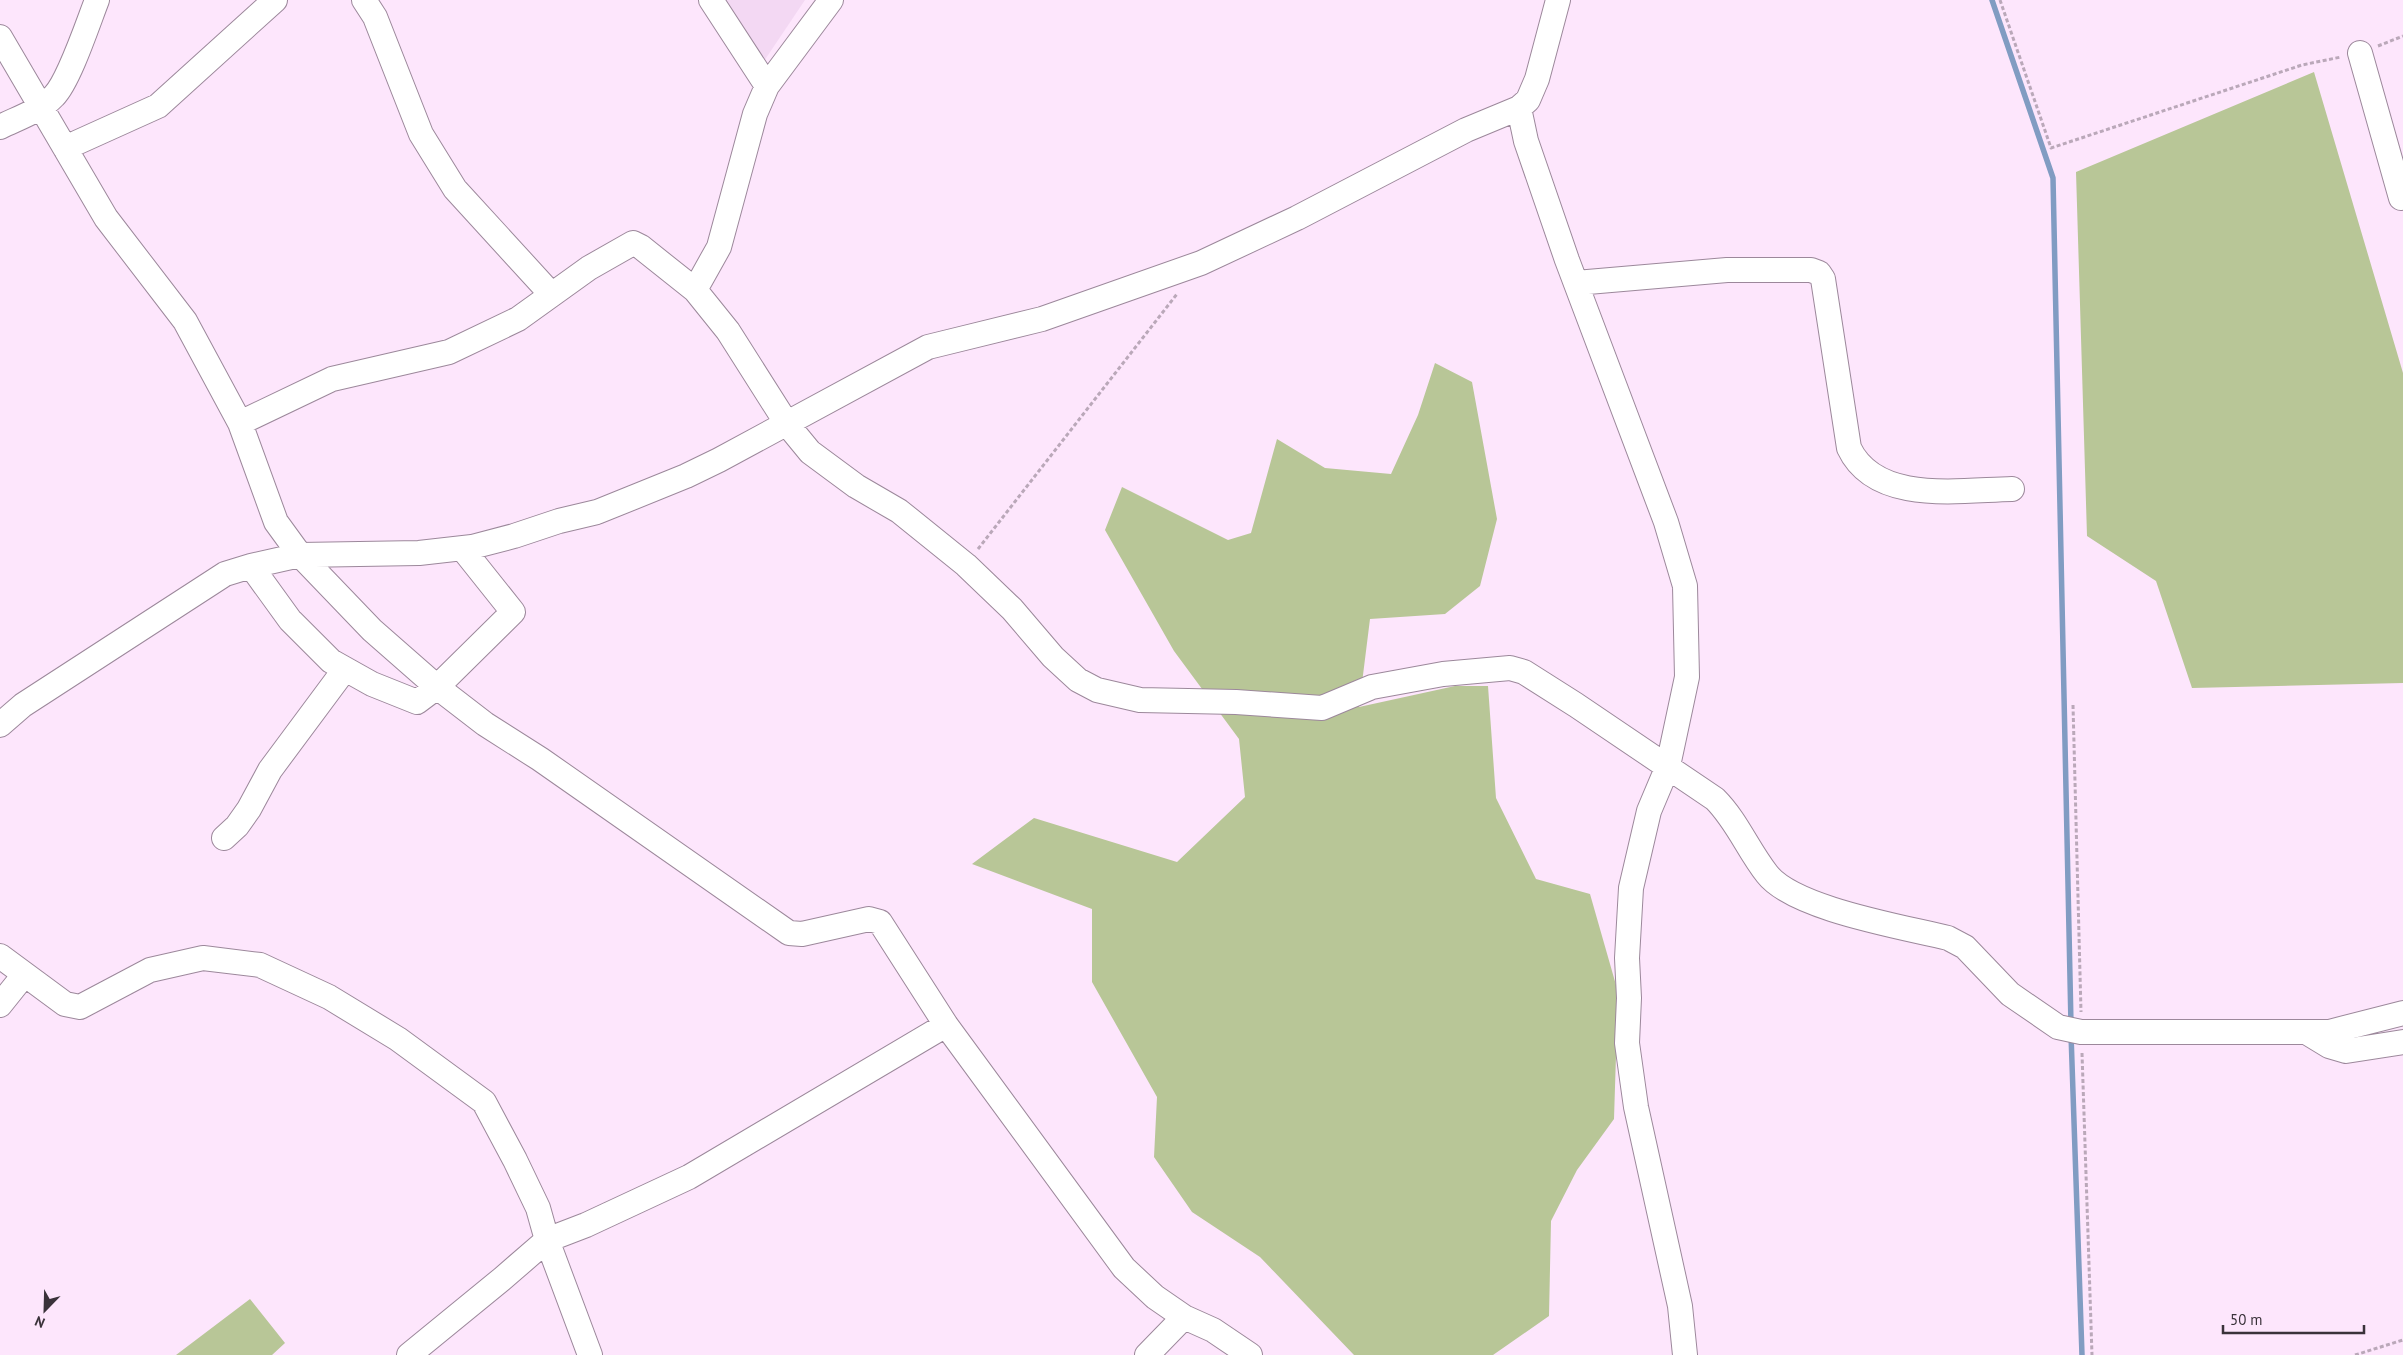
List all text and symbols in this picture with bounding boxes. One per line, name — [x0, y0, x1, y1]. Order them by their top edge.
north arrow — [20, 1285, 70, 1335]
scale bar — [2223, 1302, 2364, 1334]
text: 50 m — [2230, 1310, 2263, 1329]
text: N — [32, 1312, 48, 1332]

